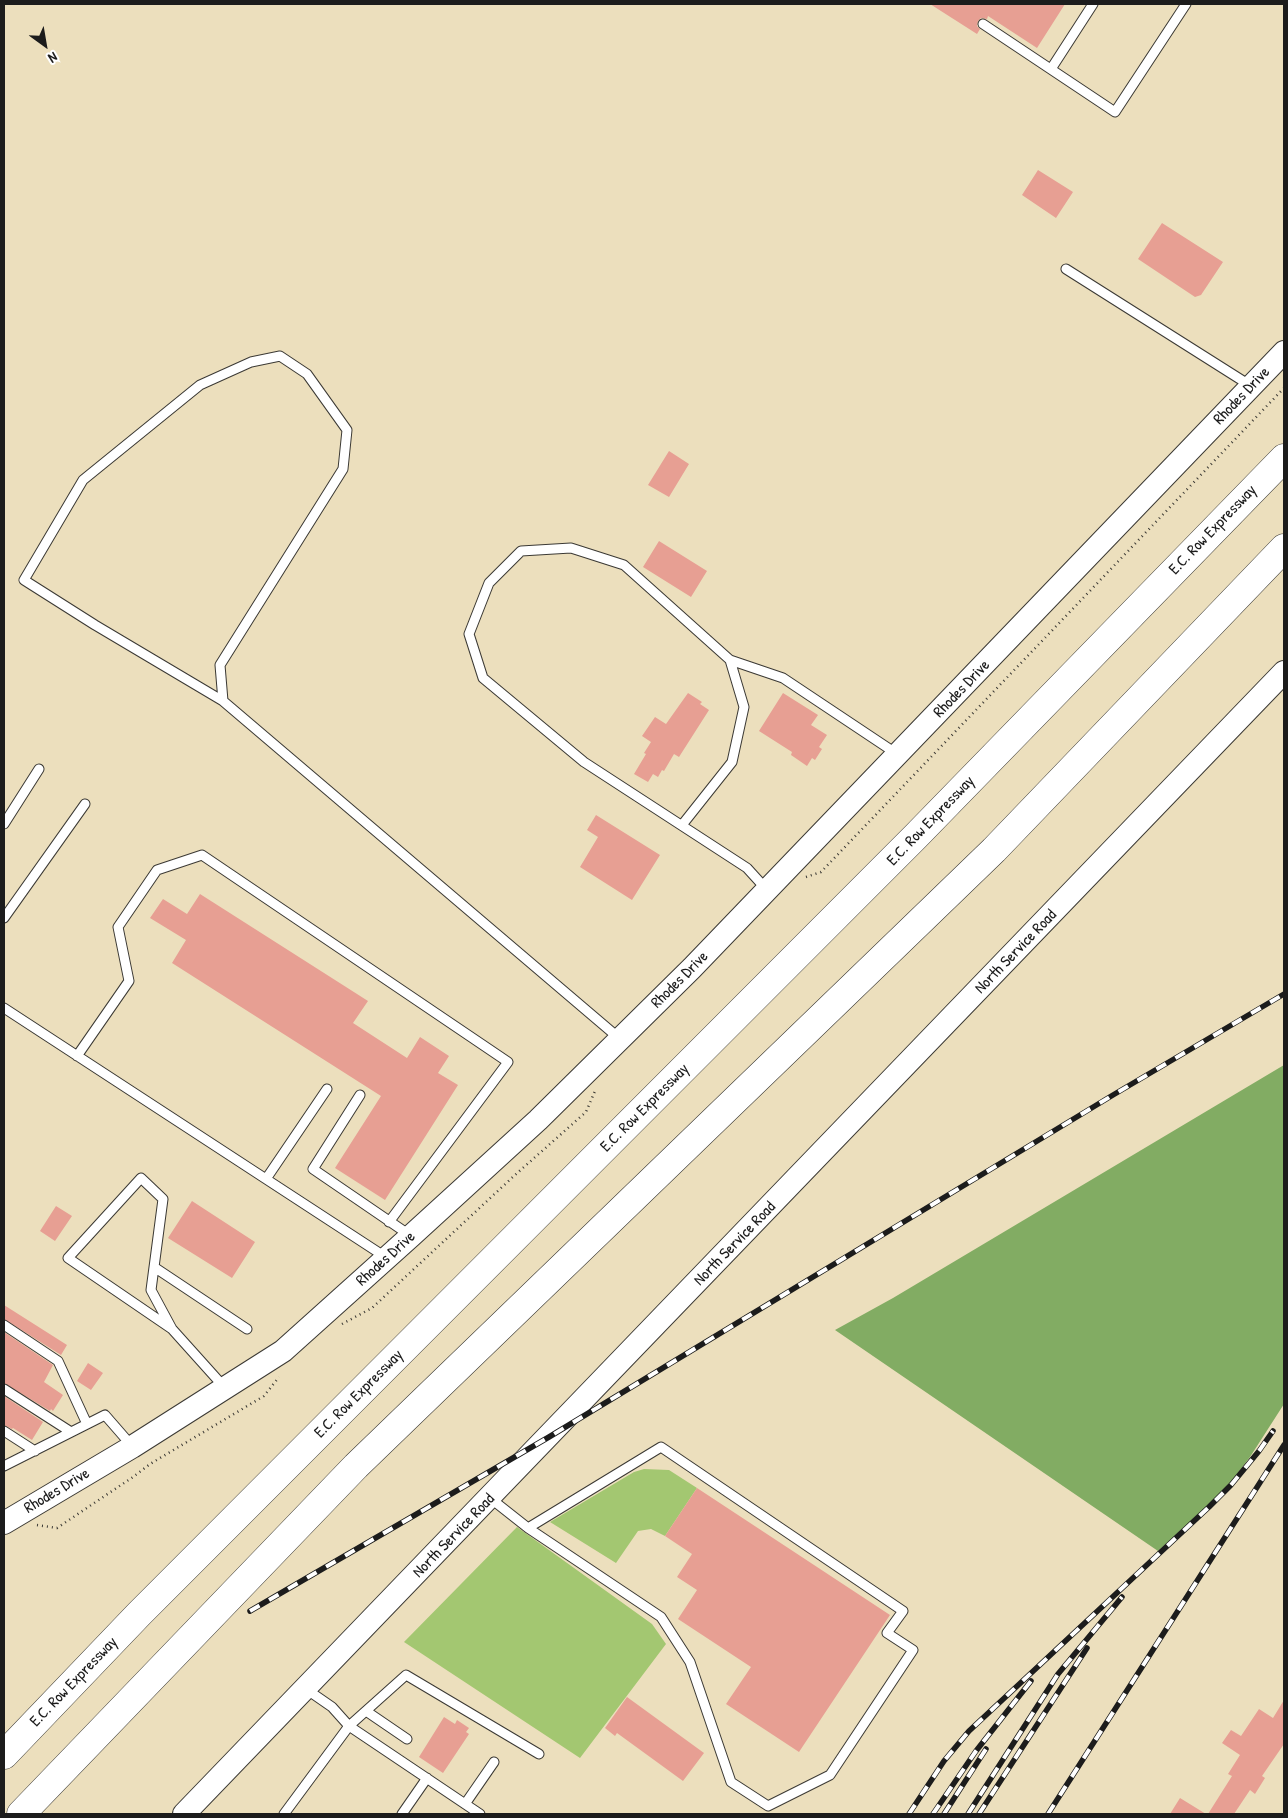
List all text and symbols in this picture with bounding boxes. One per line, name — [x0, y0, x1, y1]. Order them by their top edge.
north arrow — [20, 20, 70, 70]
text: N — [45, 48, 61, 68]
street label: Rhodes Drive — [1210, 363, 1274, 429]
street label: E.C. Row Expressway — [1165, 481, 1261, 579]
street label: Rhodes Drive — [930, 656, 994, 722]
street label: E.C. Row Expressway — [883, 772, 979, 870]
street label: North Service Road — [971, 906, 1061, 998]
street label: Rhodes Drive — [647, 947, 713, 1013]
street label: E.C. Row Expressway — [597, 1060, 693, 1156]
street label: North Service Road — [690, 1198, 780, 1290]
street label: Rhodes Drive — [352, 1227, 420, 1291]
street label: E.C. Row Expressway — [311, 1346, 407, 1442]
street label: Rhodes Drive — [21, 1464, 93, 1518]
street label: North Service Road — [409, 1490, 499, 1582]
street label: E.C. Row Expressway — [26, 1633, 122, 1731]

